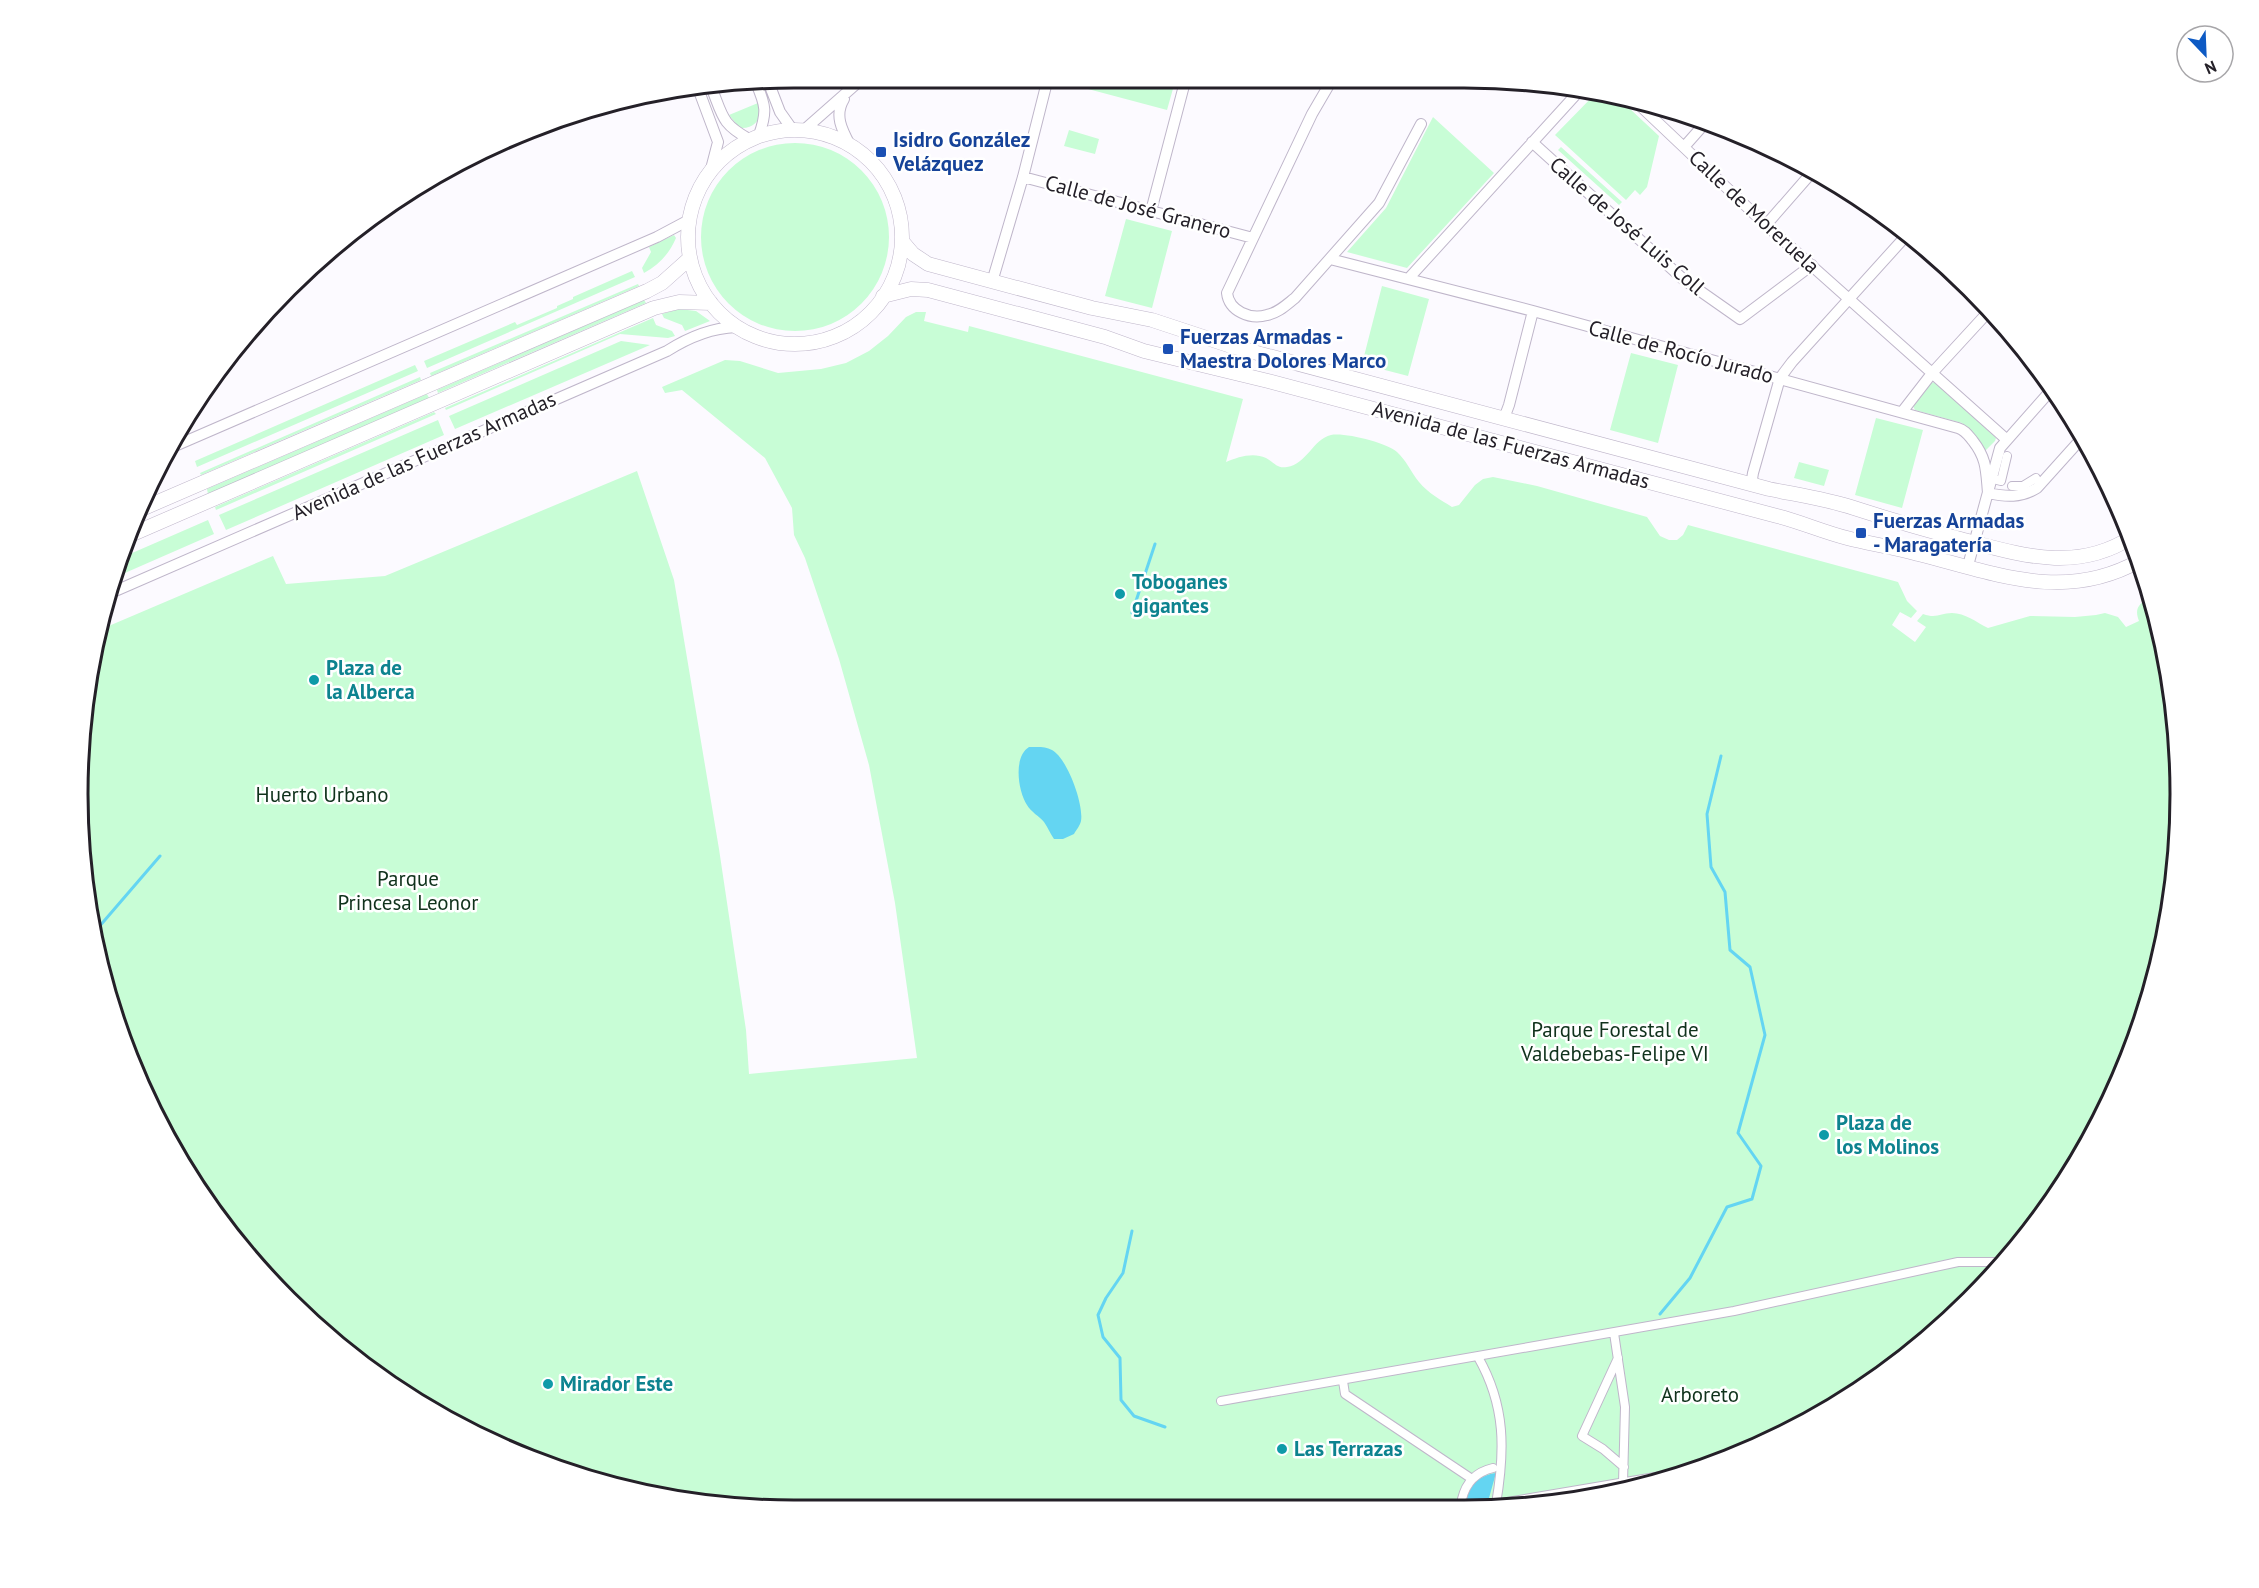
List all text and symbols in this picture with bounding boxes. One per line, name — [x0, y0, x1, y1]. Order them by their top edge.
north arrow — [2175, 24, 2235, 84]
text: N — [2202, 57, 2220, 79]
place label: Isidro González Velázquez — [892, 126, 1030, 177]
street label: Calle de Moreruela — [1683, 144, 1826, 279]
marker: Isidro González Velázquez — [874, 145, 888, 159]
street label: Calle de José Luis Coll — [1544, 151, 1711, 301]
street label: Calle de José Granero — [1042, 169, 1234, 244]
street label: Calle de Rocío Jurado — [1586, 314, 1777, 389]
place label: Fuerzas Armadas - Maestra Dolores Marco — [1180, 323, 1386, 374]
marker: Fuerzas Armadas - Maestra Dolores Marco — [1161, 342, 1175, 356]
street label: Avenida de las Fuerzas Armadas — [288, 385, 560, 526]
street label: Avenida de las Fuerzas Armadas — [1369, 394, 1653, 495]
place label: Fuerzas Armadas - Maragatería — [1873, 507, 2025, 558]
marker: Fuerzas Armadas - Maragatería — [1854, 526, 1868, 540]
place label: Toboganes gigantes — [1132, 568, 1228, 619]
marker: Toboganes gigantes — [1113, 587, 1127, 601]
place label: Plaza de la Alberca — [326, 654, 415, 705]
marker: Plaza de la Alberca — [307, 673, 321, 687]
park label: Huerto Urbano — [256, 781, 388, 808]
park label: Parque Princesa Leonor — [338, 865, 478, 916]
park label: Parque Forestal de Valdebebas-Felipe VI — [1520, 1016, 1709, 1067]
place label: Plaza de los Molinos — [1836, 1109, 1939, 1160]
marker: Plaza de los Molinos — [1817, 1128, 1831, 1142]
place label: Mirador Este — [560, 1370, 673, 1397]
marker: Mirador Este — [541, 1377, 555, 1391]
park label: Arboreto — [1661, 1381, 1739, 1408]
place label: Las Terrazas — [1294, 1435, 1403, 1462]
marker: Las Terrazas — [1275, 1442, 1289, 1456]

